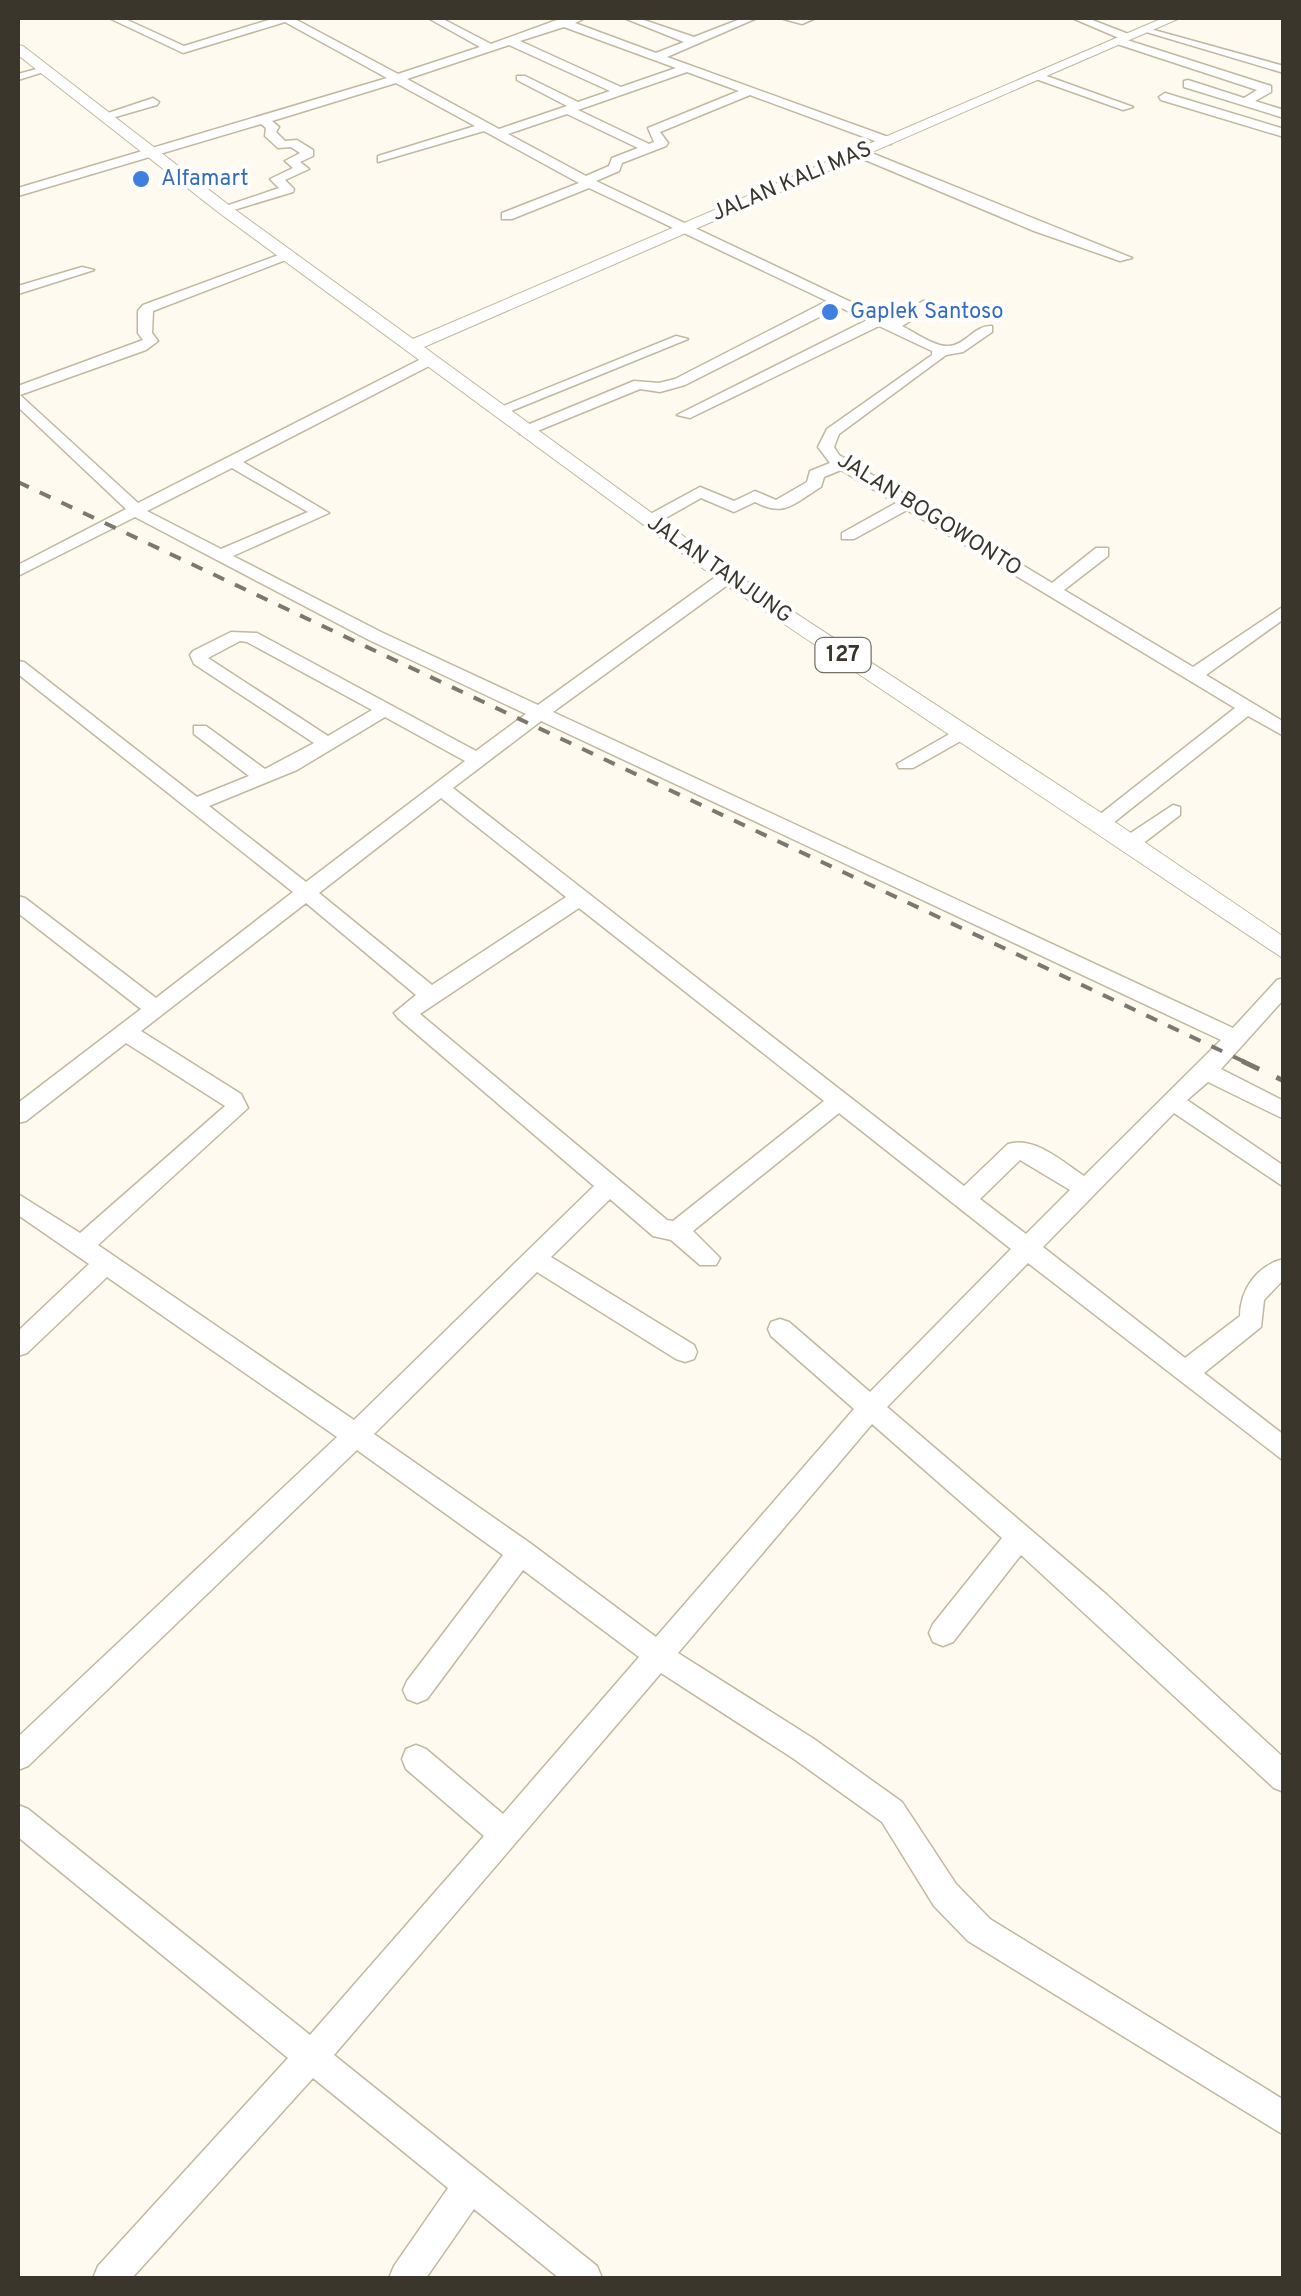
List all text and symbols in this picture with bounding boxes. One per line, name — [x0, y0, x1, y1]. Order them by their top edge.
street label: JALAN KALI MAS — [708, 136, 876, 228]
place label: Alfamart — [161, 166, 249, 193]
marker: Alfamart — [130, 168, 152, 190]
place label: Gaplek Santoso — [850, 299, 1004, 326]
marker: Gaplek Santoso — [819, 301, 841, 323]
street label: JALAN BOGOWONTO — [832, 447, 1026, 583]
street label: JALAN TANJUNG — [641, 510, 797, 630]
road number: 127 — [816, 638, 870, 672]

